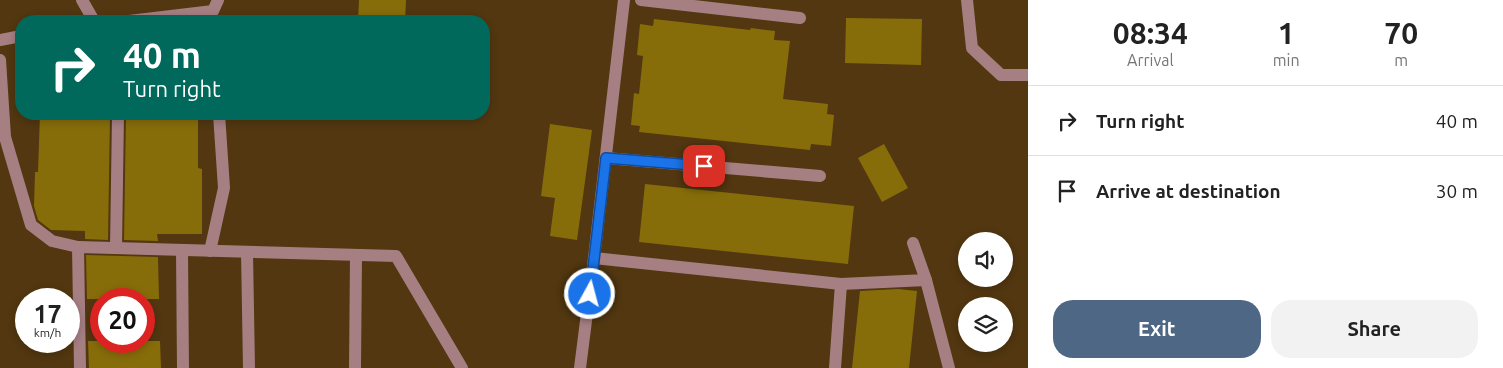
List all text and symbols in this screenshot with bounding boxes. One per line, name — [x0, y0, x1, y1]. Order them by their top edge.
text: 08:34 — [1113, 16, 1188, 50]
text: 1 — [1278, 16, 1295, 50]
text: 70 — [1384, 16, 1418, 50]
icon: right — [40, 35, 105, 100]
text: 40 m — [123, 35, 201, 75]
text: Arrival — [1127, 51, 1174, 69]
text: min — [1273, 51, 1300, 69]
text: m — [1394, 51, 1408, 69]
text: Turn right — [123, 76, 221, 101]
icon: right — [1053, 107, 1081, 135]
text: Turn right — [1096, 110, 1184, 132]
text: 40 m — [1436, 110, 1478, 132]
pin — [683, 145, 725, 187]
icon: arrive — [690, 152, 718, 180]
icon: arrive — [1053, 177, 1081, 205]
text: Arrive at destination — [1096, 180, 1281, 202]
text: 30 m — [1436, 180, 1478, 202]
map controls — [958, 232, 1013, 352]
button: sound — [958, 232, 1013, 287]
position arrow — [563, 267, 615, 319]
speed limit sign: 20 — [90, 288, 155, 353]
button: layers — [958, 297, 1013, 352]
text: 17 — [33, 300, 62, 328]
button: Exit — [1053, 300, 1261, 358]
button: Share — [1271, 300, 1478, 358]
text: km/h — [34, 326, 61, 339]

